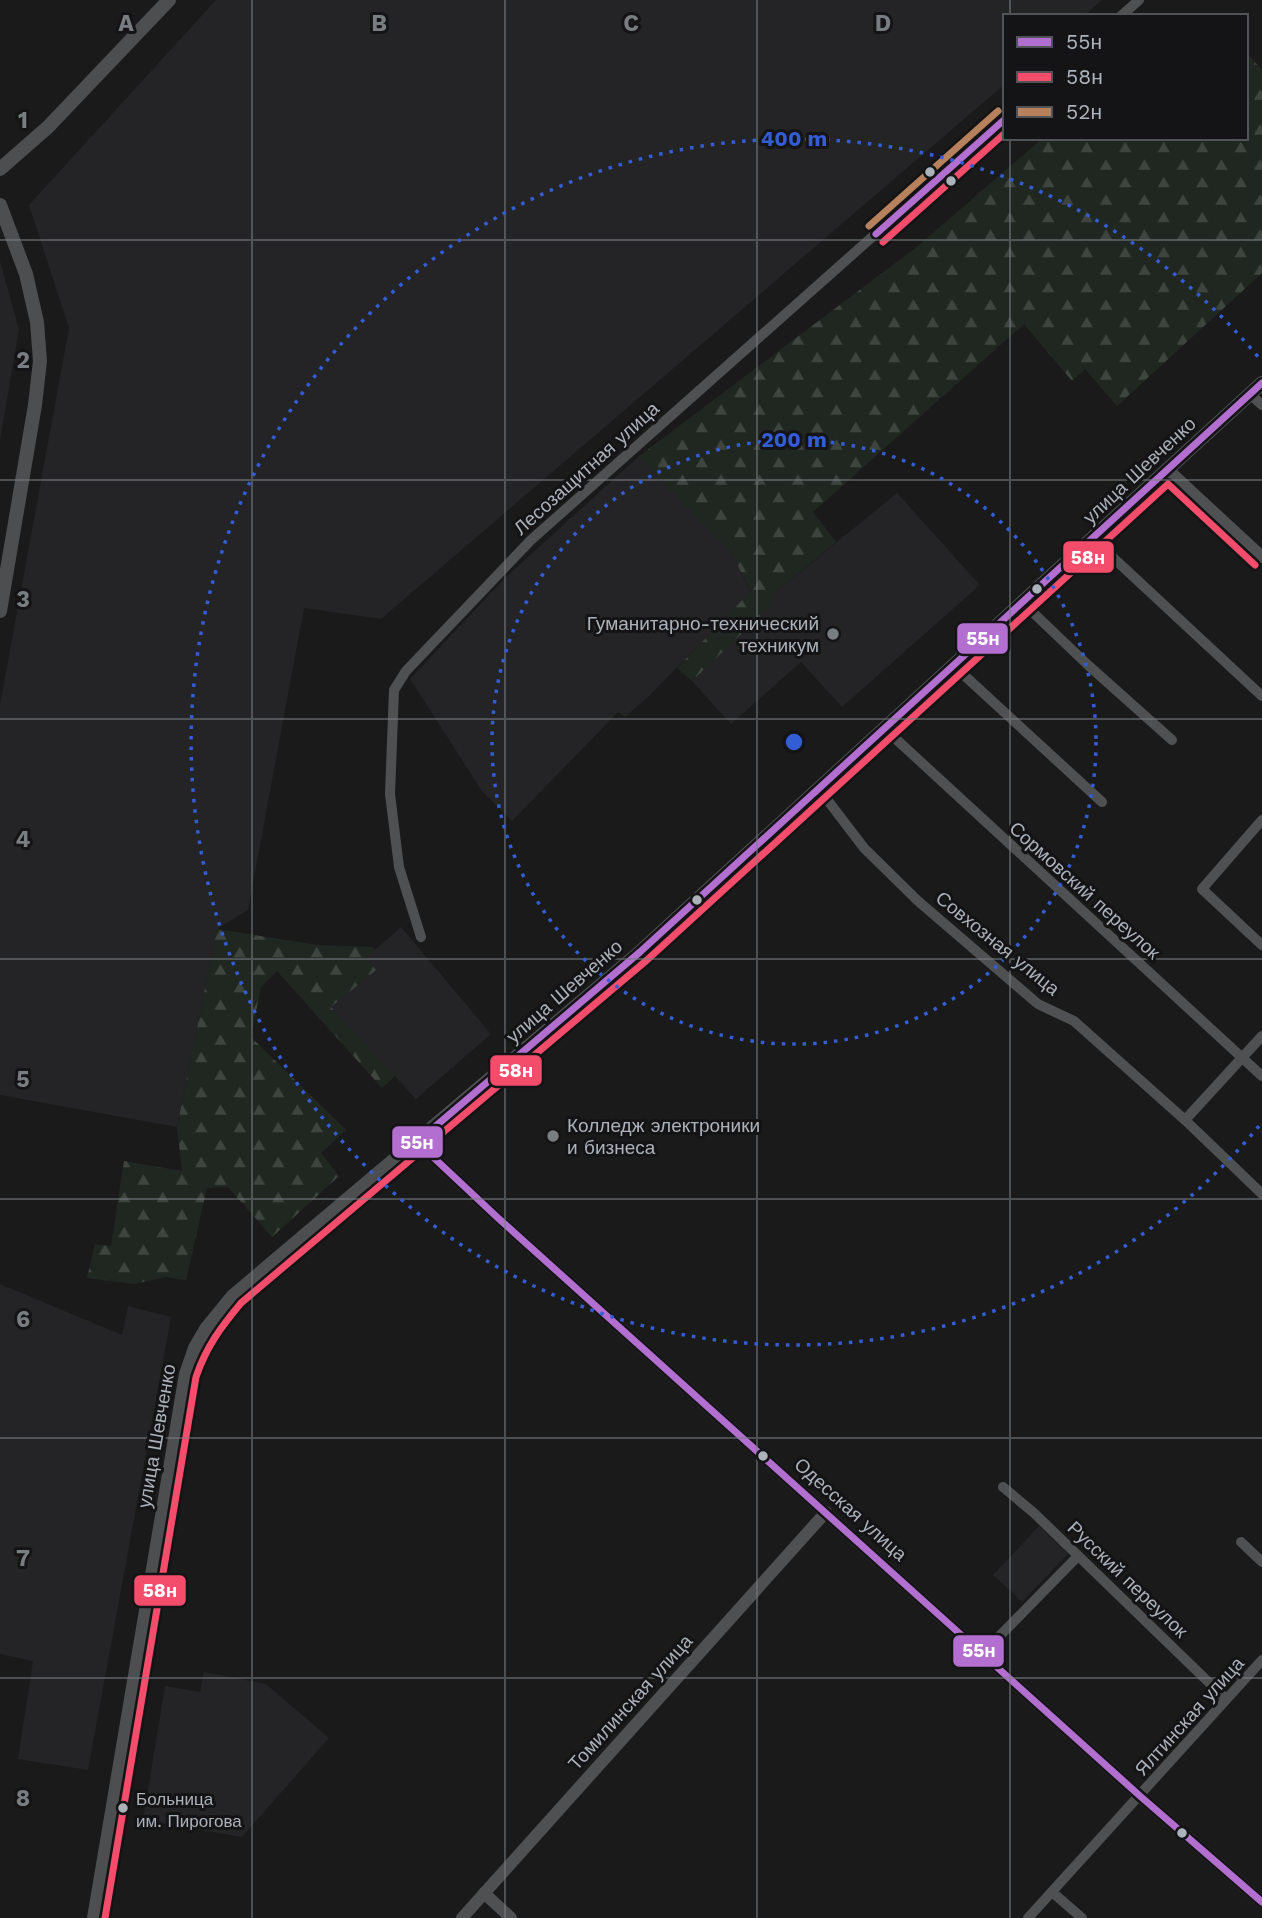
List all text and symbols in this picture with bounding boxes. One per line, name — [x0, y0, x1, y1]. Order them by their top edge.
text: A — [118, 10, 134, 37]
text: B — [371, 10, 387, 37]
text: C — [623, 10, 639, 37]
text: D — [875, 10, 891, 37]
legend — [1003, 14, 1248, 140]
text: 55н — [1066, 29, 1102, 54]
text: 58н — [1066, 64, 1103, 89]
text: 52н — [1066, 99, 1102, 124]
text: 1 — [18, 107, 28, 134]
text: 400 m — [761, 126, 827, 151]
unlabelled marker — [923, 165, 937, 179]
unlabelled marker — [944, 174, 958, 188]
text: 2 — [16, 347, 30, 374]
street label: Лесозащитная улица — [509, 397, 664, 540]
street label: улица Шевченко — [1078, 412, 1201, 529]
text: 200 m — [761, 427, 827, 452]
line badge: 58н — [1062, 540, 1115, 574]
text: 58н — [1071, 546, 1105, 569]
unlabelled marker — [1030, 582, 1044, 596]
text: 3 — [16, 586, 30, 613]
place label: Гуманитарно-технический техникум — [587, 612, 819, 657]
line badge: 55н — [956, 622, 1009, 655]
marker: Гуманитарно-технический техникум — [825, 626, 841, 642]
text: 55н — [966, 627, 1000, 650]
centre of rings — [782, 730, 806, 754]
street label: Сормовский переулок — [1005, 817, 1165, 965]
text: 4 — [16, 826, 31, 853]
street label: Совхозная улица — [931, 886, 1065, 1001]
unlabelled marker — [690, 893, 704, 907]
street label: улица Шевченко — [502, 935, 627, 1048]
line badge: 58н — [489, 1054, 543, 1087]
text: 58н — [499, 1059, 533, 1082]
text: 5 — [16, 1066, 30, 1093]
place label: Колледж электроники и бизнеса — [567, 1114, 760, 1159]
line badge: 55н — [391, 1125, 444, 1159]
marker: Колледж электроники и бизнеса — [545, 1128, 561, 1144]
text: 55н — [400, 1131, 434, 1154]
text: 6 — [16, 1306, 30, 1333]
street label: улица Шевченко — [132, 1362, 180, 1510]
unlabelled marker — [756, 1449, 770, 1463]
street label: Одесская улица — [790, 1453, 912, 1566]
street label: Русский переулок — [1063, 1516, 1193, 1643]
text: 7 — [16, 1545, 30, 1572]
line badge: 58н — [133, 1574, 187, 1607]
text: 58н — [143, 1579, 177, 1602]
street label: Томилинская улица — [563, 1630, 698, 1775]
line badge: 55н — [952, 1634, 1005, 1668]
text: 55н — [962, 1639, 996, 1662]
street label: Ялтинская улица — [1130, 1652, 1249, 1781]
text: 8 — [16, 1785, 30, 1812]
place label: Больница им. Пирогова — [136, 1789, 242, 1831]
marker: Больница им. Пирогова — [116, 1801, 130, 1815]
unlabelled marker — [1175, 1826, 1189, 1840]

